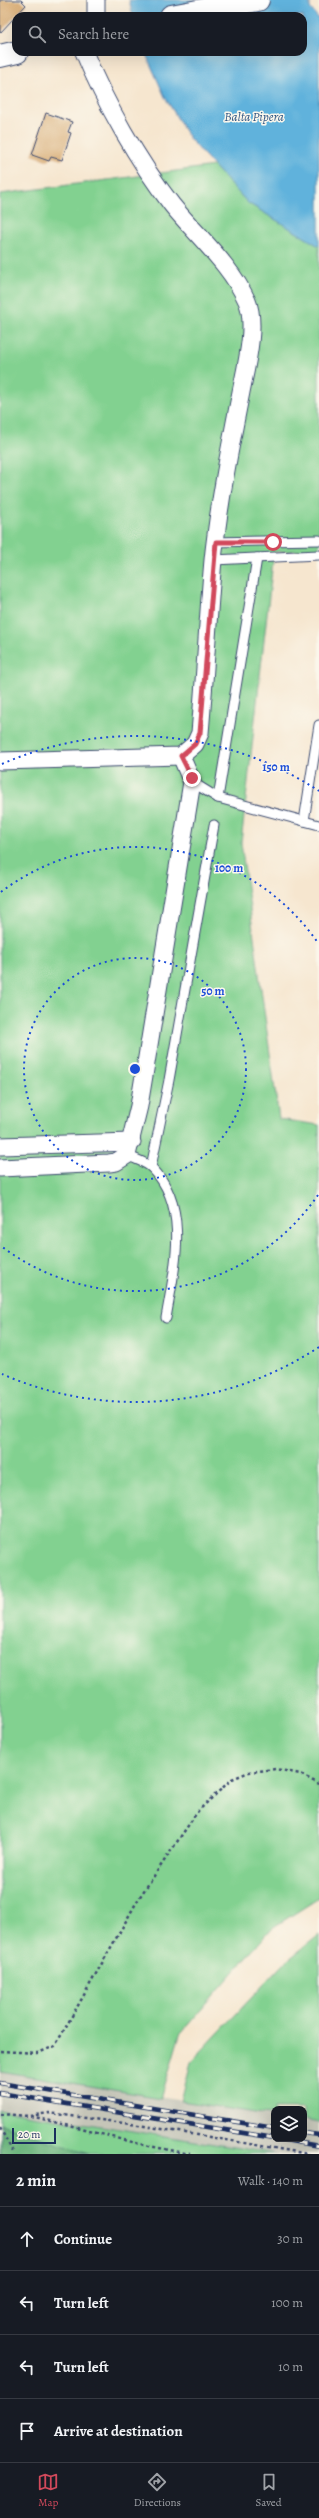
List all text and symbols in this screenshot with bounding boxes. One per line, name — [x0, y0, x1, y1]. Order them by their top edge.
search box — [12, 12, 307, 56]
icon: search — [26, 23, 48, 45]
text: Search here — [58, 24, 129, 44]
water label: Balta Pipera — [224, 108, 284, 125]
route start — [264, 533, 282, 551]
text: 150 m — [262, 759, 290, 775]
route end — [183, 769, 201, 787]
text: 100 m — [215, 860, 243, 876]
text: 50 m — [201, 983, 225, 999]
centre of rings — [128, 1062, 142, 1076]
map controls — [271, 2106, 307, 2142]
button: layers — [271, 2106, 307, 2142]
scale bar — [12, 2126, 56, 2145]
text: 20 m — [18, 2127, 40, 2142]
text: 2 min — [16, 2169, 56, 2192]
text: Walk · 140 m — [238, 2172, 303, 2189]
icon: ahead — [16, 2228, 38, 2250]
text: Continue — [54, 2229, 112, 2249]
text: 30 m — [277, 2230, 303, 2247]
icon: left — [16, 2292, 38, 2314]
text: Turn left — [54, 2293, 109, 2313]
text: 100 m — [271, 2294, 303, 2311]
icon: left — [16, 2356, 38, 2378]
text: Turn left — [54, 2357, 109, 2377]
text: 10 m — [278, 2358, 303, 2375]
icon: arrive — [16, 2420, 38, 2442]
text: Arrive at destination — [54, 2421, 183, 2441]
tab: Map — [37, 2471, 59, 2510]
tab: Directions — [134, 2471, 181, 2510]
tab: Saved — [256, 2471, 282, 2510]

